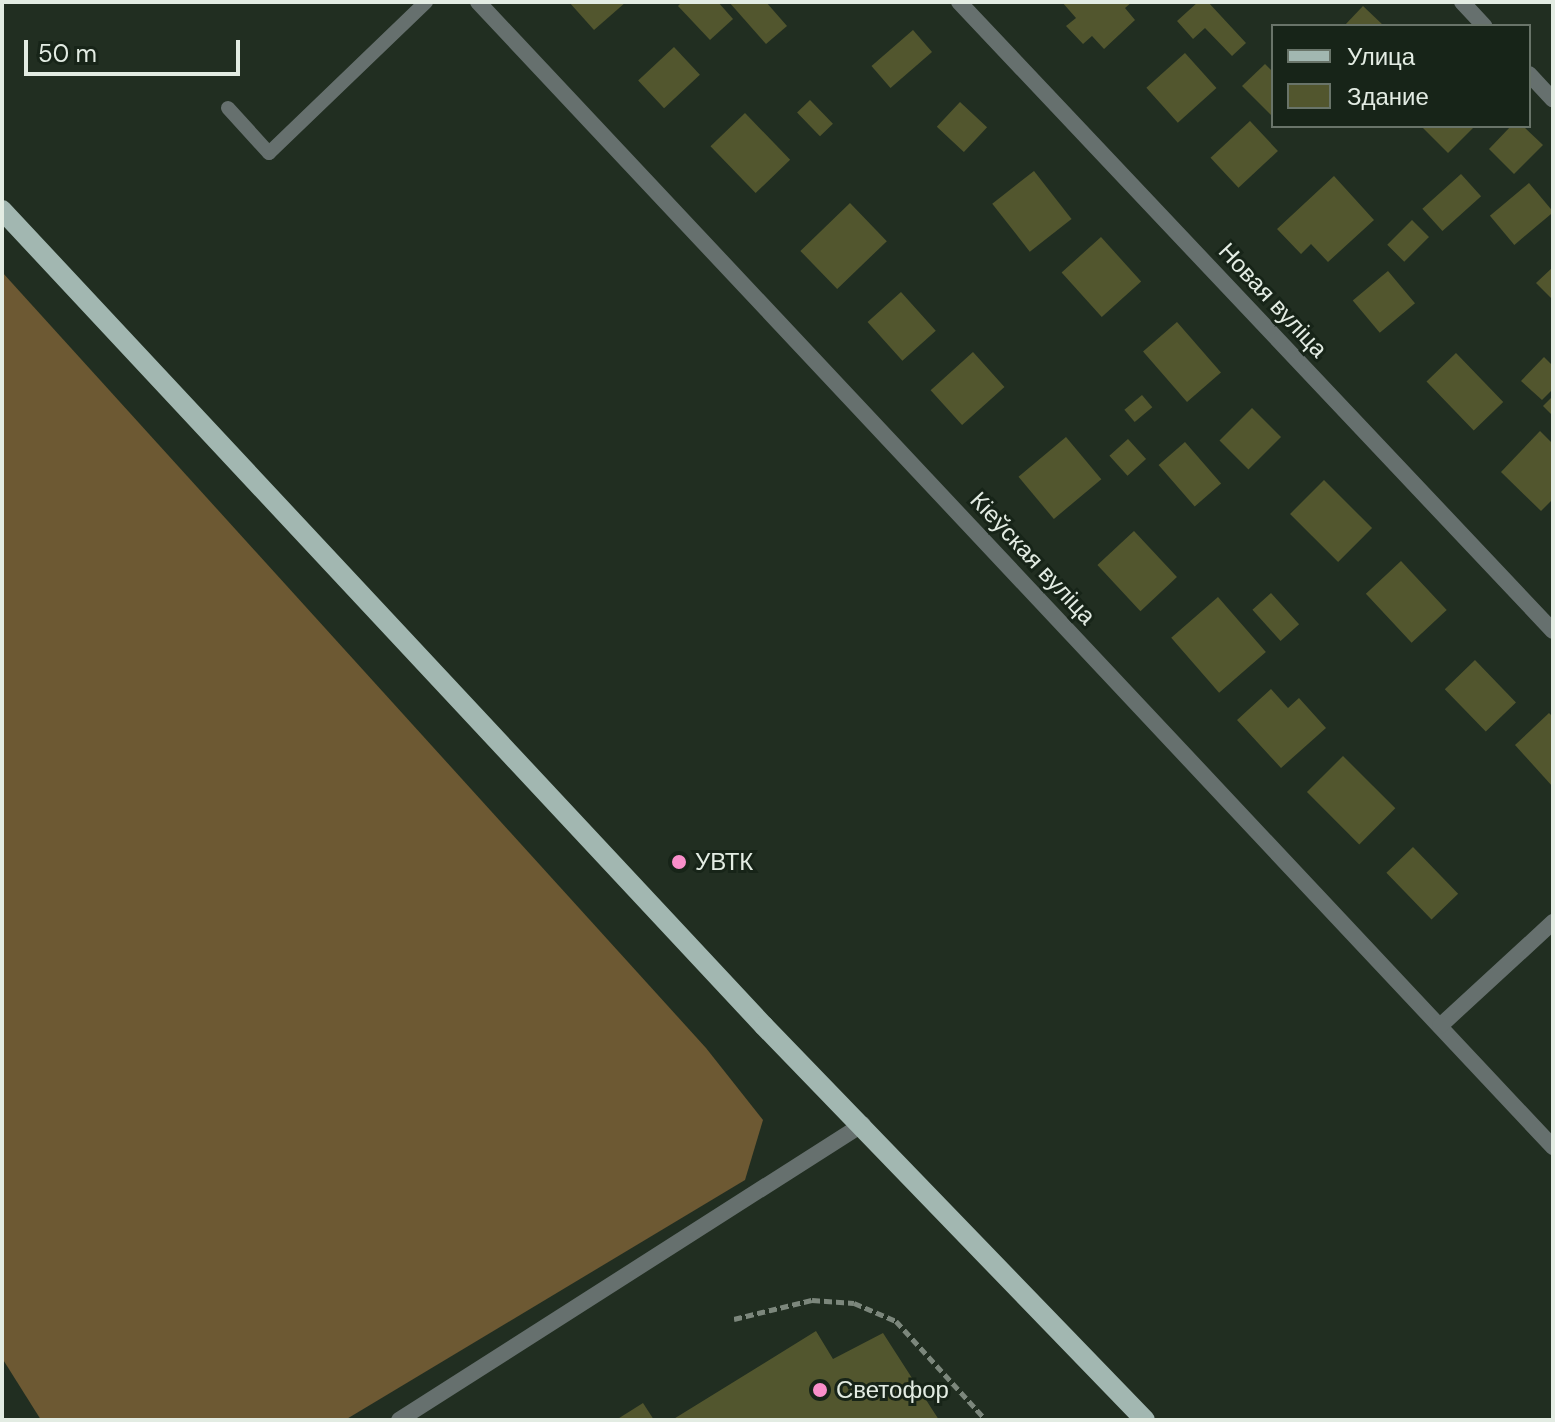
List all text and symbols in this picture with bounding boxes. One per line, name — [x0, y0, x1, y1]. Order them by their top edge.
scale bar — [28, 24, 244, 74]
legend — [1271, 24, 1531, 128]
text: 50 m — [38, 38, 97, 69]
text: Улица — [1347, 41, 1415, 72]
text: Здание — [1347, 81, 1429, 112]
street label: Новая вуліца — [1213, 237, 1333, 363]
street label: Кіеўская вуліца — [964, 486, 1102, 630]
place label: УВТК — [695, 848, 753, 876]
marker: УВТК — [670, 853, 688, 871]
place label: Светофор — [836, 1376, 949, 1404]
marker: Светофор — [811, 1381, 829, 1399]

